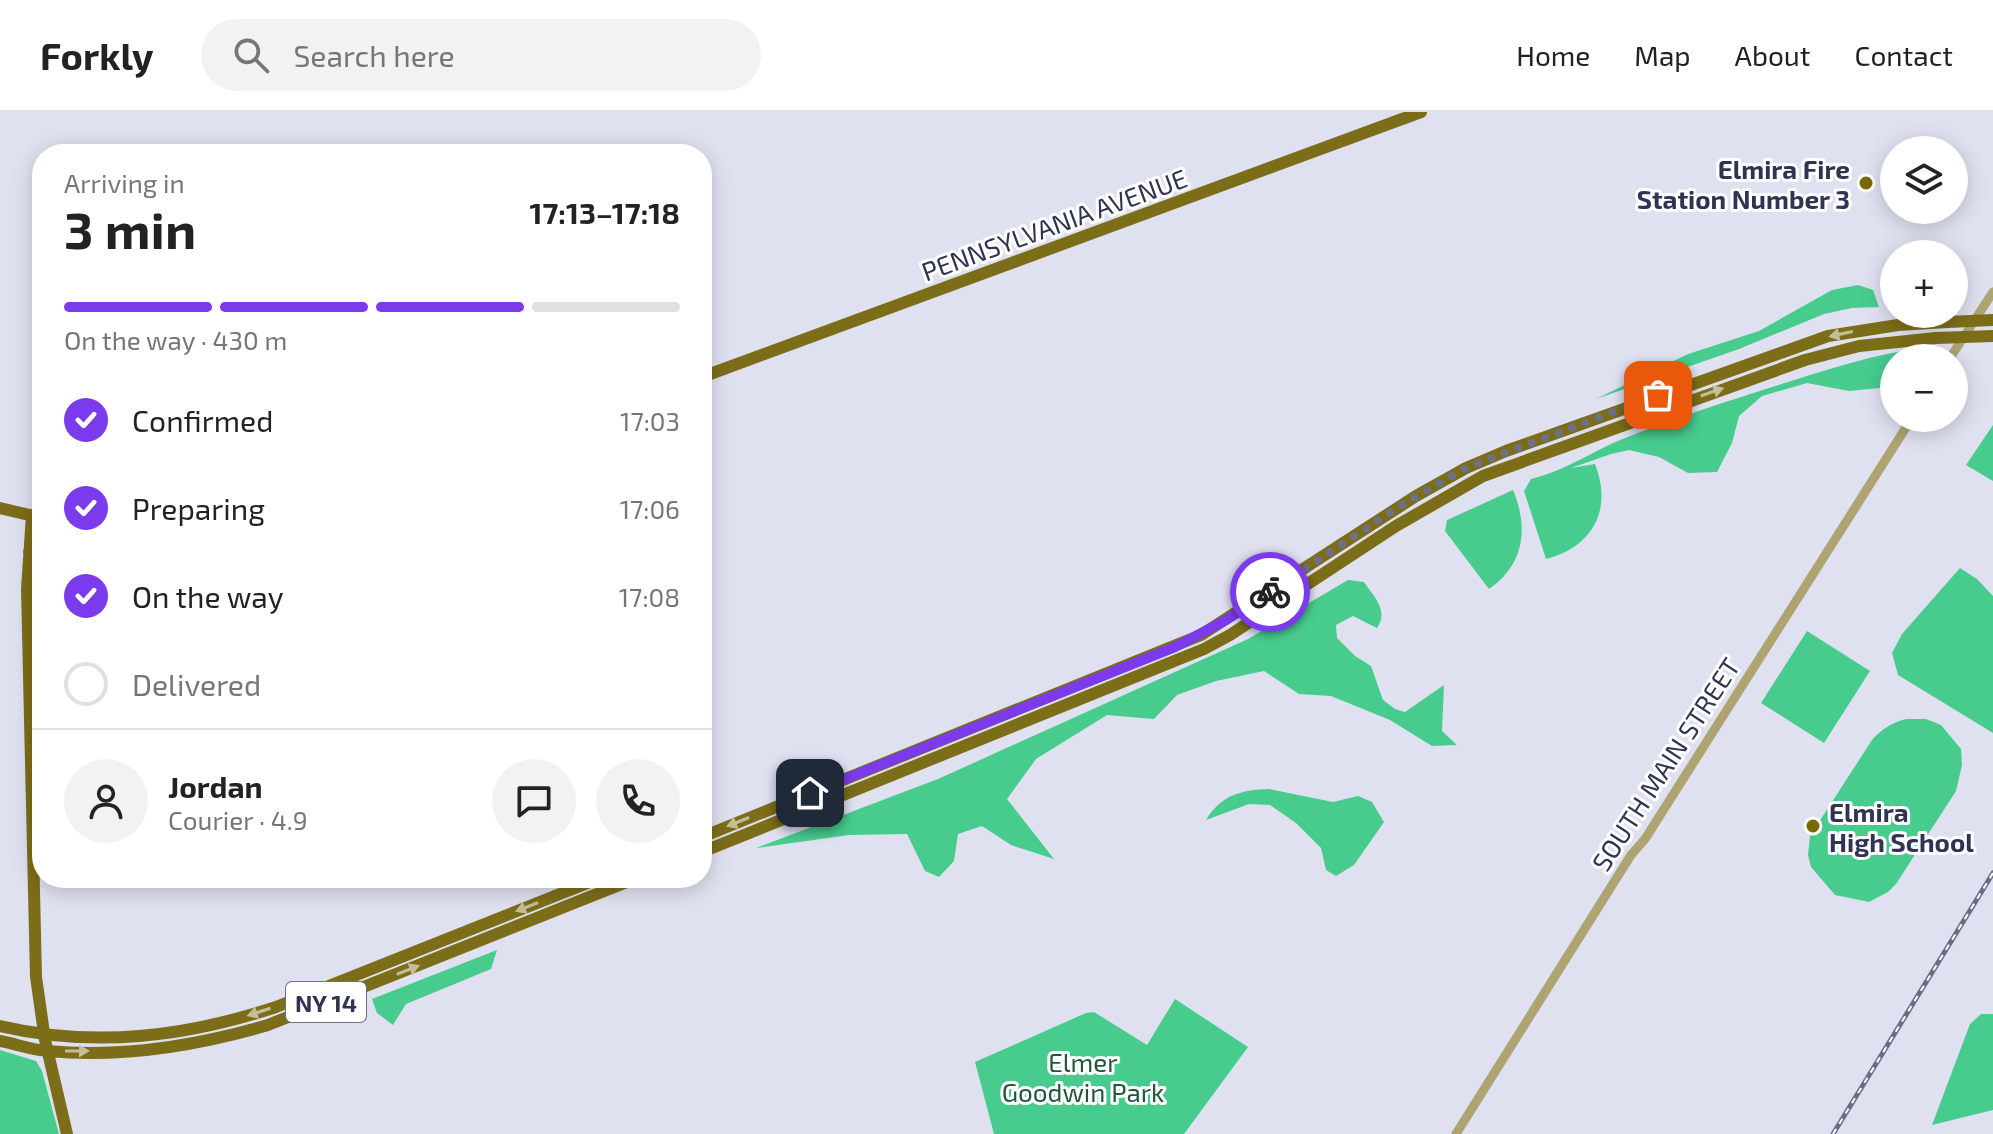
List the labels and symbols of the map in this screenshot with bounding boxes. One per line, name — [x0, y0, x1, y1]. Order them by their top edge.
place label: Elmira Fire Station Number 3 — [1637, 153, 1850, 214]
street label: PENNSYLVANIA AVENUE — [917, 162, 1191, 286]
marker: Elmira Fire Station Number 3 — [1857, 174, 1875, 192]
one-way arrow — [1829, 328, 1854, 341]
pin — [1624, 361, 1692, 429]
one-way arrow — [1700, 386, 1724, 398]
courier — [1230, 552, 1310, 632]
street label: SOUTH MAIN STREET — [1585, 652, 1745, 876]
pin — [776, 759, 844, 827]
place label: Elmira High School — [1829, 796, 1974, 857]
one-way arrow — [726, 816, 750, 829]
marker: Elmira High School — [1804, 817, 1822, 835]
one-way arrow — [515, 901, 539, 914]
one-way arrow — [396, 963, 420, 976]
road number: NY 14 — [286, 982, 366, 1022]
one-way arrow — [247, 1007, 271, 1019]
one-way arrow — [65, 1045, 90, 1057]
park label: Elmer Goodwin Park — [1002, 1046, 1164, 1107]

